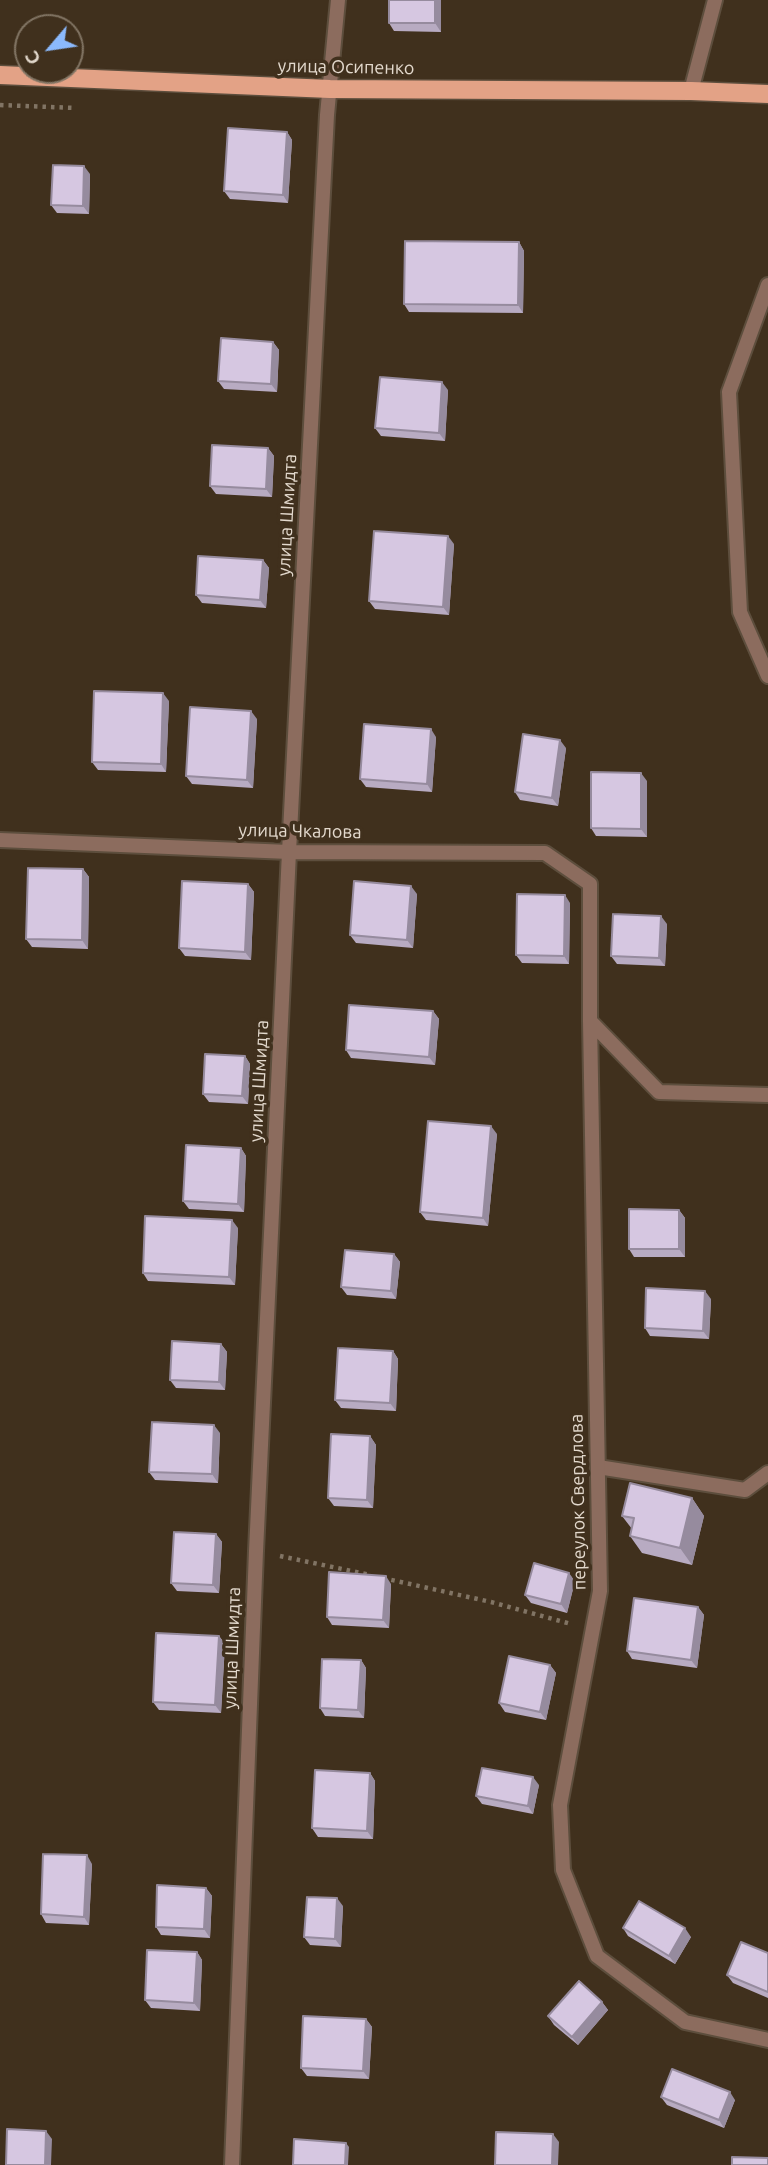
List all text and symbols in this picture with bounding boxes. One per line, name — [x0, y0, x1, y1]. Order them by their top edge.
north arrow — [14, 14, 84, 84]
text: С — [20, 48, 45, 69]
street label: улица Осипенко — [278, 55, 414, 79]
street label: улица Шмидта — [273, 453, 301, 577]
street label: улица Чкалова — [238, 819, 362, 843]
street label: улица Шмидта — [245, 1019, 273, 1143]
street label: переулок Свердлова — [566, 1414, 590, 1590]
street label: улица Шмидта — [219, 1586, 245, 1710]

